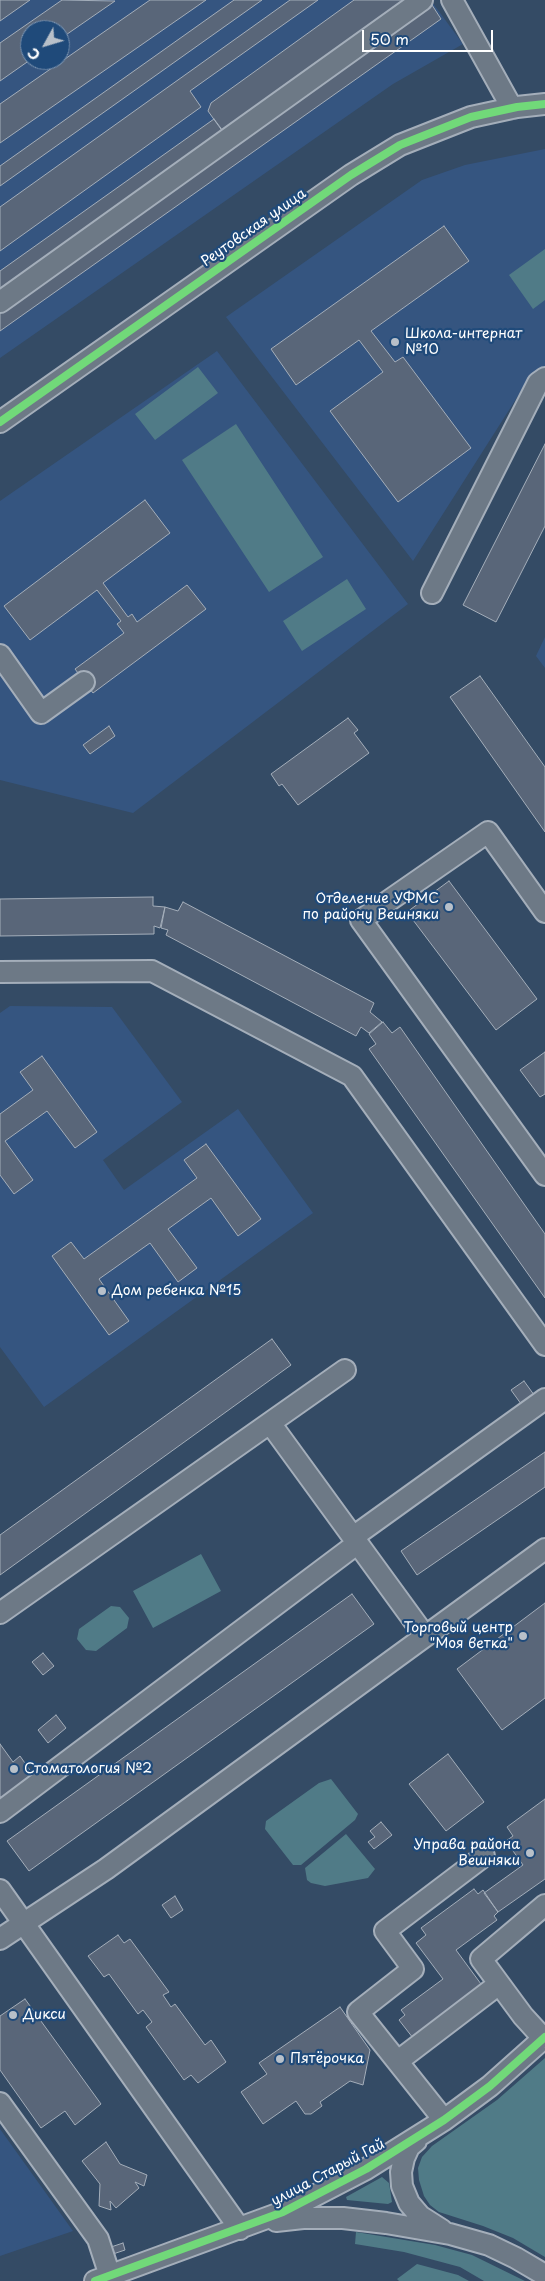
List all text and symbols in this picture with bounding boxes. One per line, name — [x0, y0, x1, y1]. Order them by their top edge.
north arrow — [20, 20, 70, 70]
scale bar — [365, 20, 496, 52]
text: 50 m — [370, 27, 409, 50]
text: С — [22, 43, 45, 65]
street label: Реутовская улица — [198, 186, 310, 270]
place label: Школа-интернат №10 — [405, 326, 522, 358]
marker: Школа-интернат №10 — [389, 336, 401, 348]
place label: Отделение УФМС по району Вешняки — [302, 891, 439, 924]
marker: Отделение УФМС по району Вешняки — [443, 901, 455, 913]
place label: Дом ребенка №15 — [112, 1283, 241, 1299]
marker: Дом ребенка №15 — [96, 1285, 108, 1297]
place label: Торговый центр "Моя ветка" — [403, 1620, 513, 1652]
marker: Торговый центр "Моя ветка" — [517, 1630, 529, 1642]
place label: Стоматология №2 — [24, 1761, 152, 1777]
marker: Стоматология №2 — [8, 1763, 20, 1775]
place label: Управа района Вешняки — [414, 1837, 520, 1870]
marker: Управа района Вешняки — [524, 1847, 536, 1859]
place label: Дикси — [23, 2007, 66, 2023]
marker: Дикси — [7, 2009, 19, 2021]
place label: Пятёрочка — [290, 2051, 364, 2067]
marker: Пятёрочка — [274, 2053, 286, 2065]
street label: улица Старый Гай — [268, 2136, 388, 2210]

